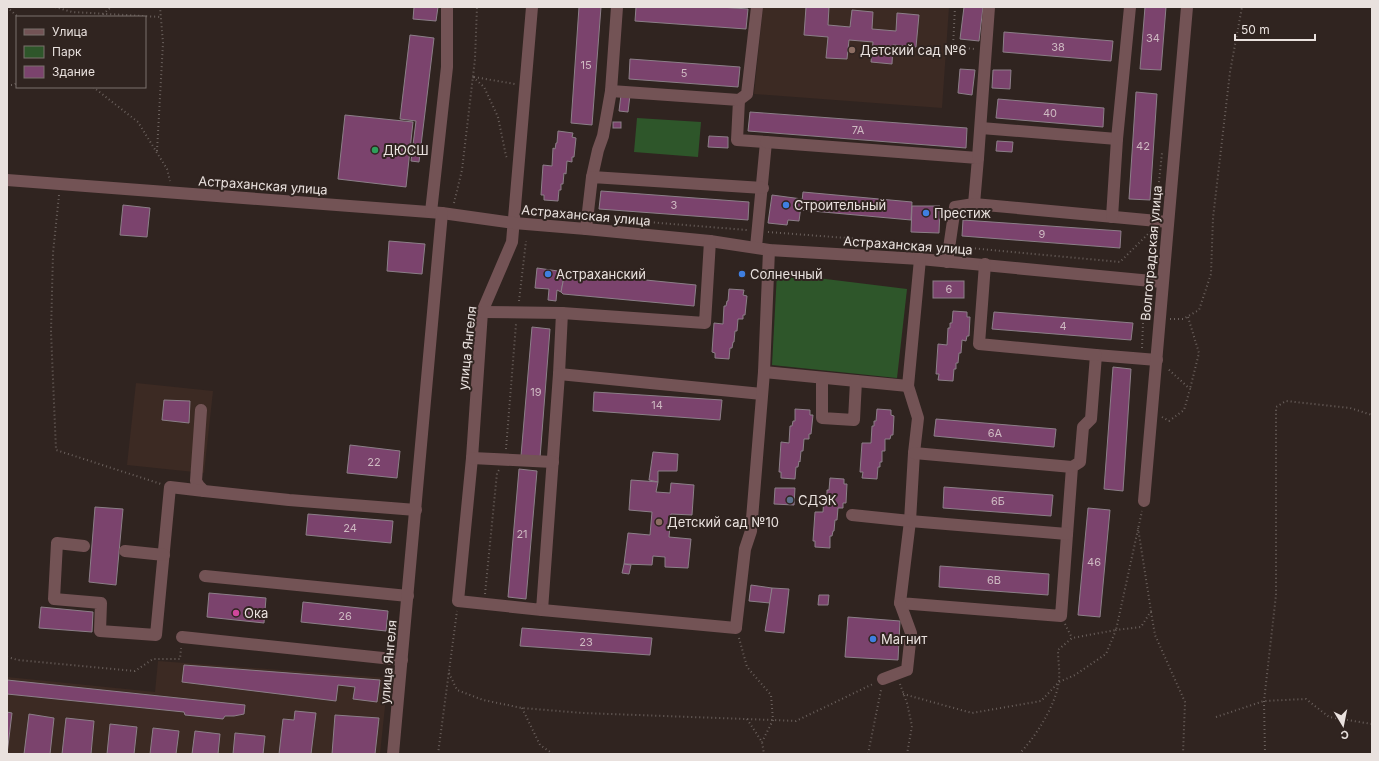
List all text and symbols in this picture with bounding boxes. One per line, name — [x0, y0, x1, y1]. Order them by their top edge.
legend — [16, 16, 146, 88]
scale bar — [1235, 16, 1315, 42]
text: 50 m — [1241, 22, 1270, 37]
text: Улица — [52, 24, 87, 39]
house number: 34 — [1146, 31, 1160, 45]
house number: 38 — [1051, 40, 1065, 54]
place label: Детский сад №6 — [860, 42, 967, 58]
text: Парк — [52, 44, 82, 59]
marker: Детский сад №6 — [847, 45, 857, 55]
house number: 15 — [580, 58, 592, 72]
text: Здание — [52, 64, 95, 79]
house number: 5 — [681, 66, 688, 80]
house number: 40 — [1043, 106, 1057, 120]
house number: 7А — [852, 123, 865, 137]
house number: 42 — [1136, 139, 1150, 153]
place label: ДЮСШ — [383, 142, 429, 158]
marker: ДЮСШ — [370, 145, 380, 155]
street label: Астраханская улица — [198, 172, 328, 198]
street label: Волгоградская улица — [1137, 185, 1165, 321]
place label: Строительный — [794, 197, 886, 213]
house number: 3 — [671, 198, 678, 212]
marker: Строительный — [781, 200, 791, 210]
street label: Астраханская улица — [521, 201, 651, 229]
place label: Престиж — [934, 205, 992, 221]
marker: Престиж — [921, 208, 931, 218]
house number: 9 — [1039, 227, 1046, 241]
street label: Астраханская улица — [843, 232, 973, 258]
place label: Астраханский — [556, 266, 646, 282]
place label: Солнечный — [750, 266, 823, 282]
marker: Астраханский — [543, 269, 553, 279]
marker: Солнечный — [737, 269, 747, 279]
house number: 6 — [946, 282, 953, 296]
street label: улица Янгеля — [455, 305, 479, 391]
house number: 4 — [1059, 319, 1067, 333]
house number: 19 — [530, 385, 542, 399]
house number: 14 — [651, 398, 663, 412]
house number: 6А — [988, 426, 1003, 440]
house number: 22 — [367, 455, 381, 469]
place label: СДЭК — [798, 492, 837, 508]
house number: 6Б — [991, 494, 1005, 508]
marker: СДЭК — [785, 495, 795, 505]
place label: Детский сад №10 — [667, 514, 779, 530]
marker: Детский сад №10 — [654, 517, 664, 527]
house number: 24 — [343, 521, 357, 535]
house number: 21 — [516, 527, 528, 541]
house number: 46 — [1087, 555, 1101, 569]
house number: 6В — [987, 573, 1001, 587]
place label: Ока — [244, 605, 268, 621]
marker: Ока — [231, 608, 241, 618]
house number: 26 — [338, 609, 352, 623]
street label: улица Янгеля — [376, 619, 400, 705]
place label: Магнит — [881, 631, 927, 647]
marker: Магнит — [868, 634, 878, 644]
house number: 23 — [579, 635, 593, 649]
north arrow — [1323, 705, 1363, 745]
text: С — [1340, 727, 1350, 742]

